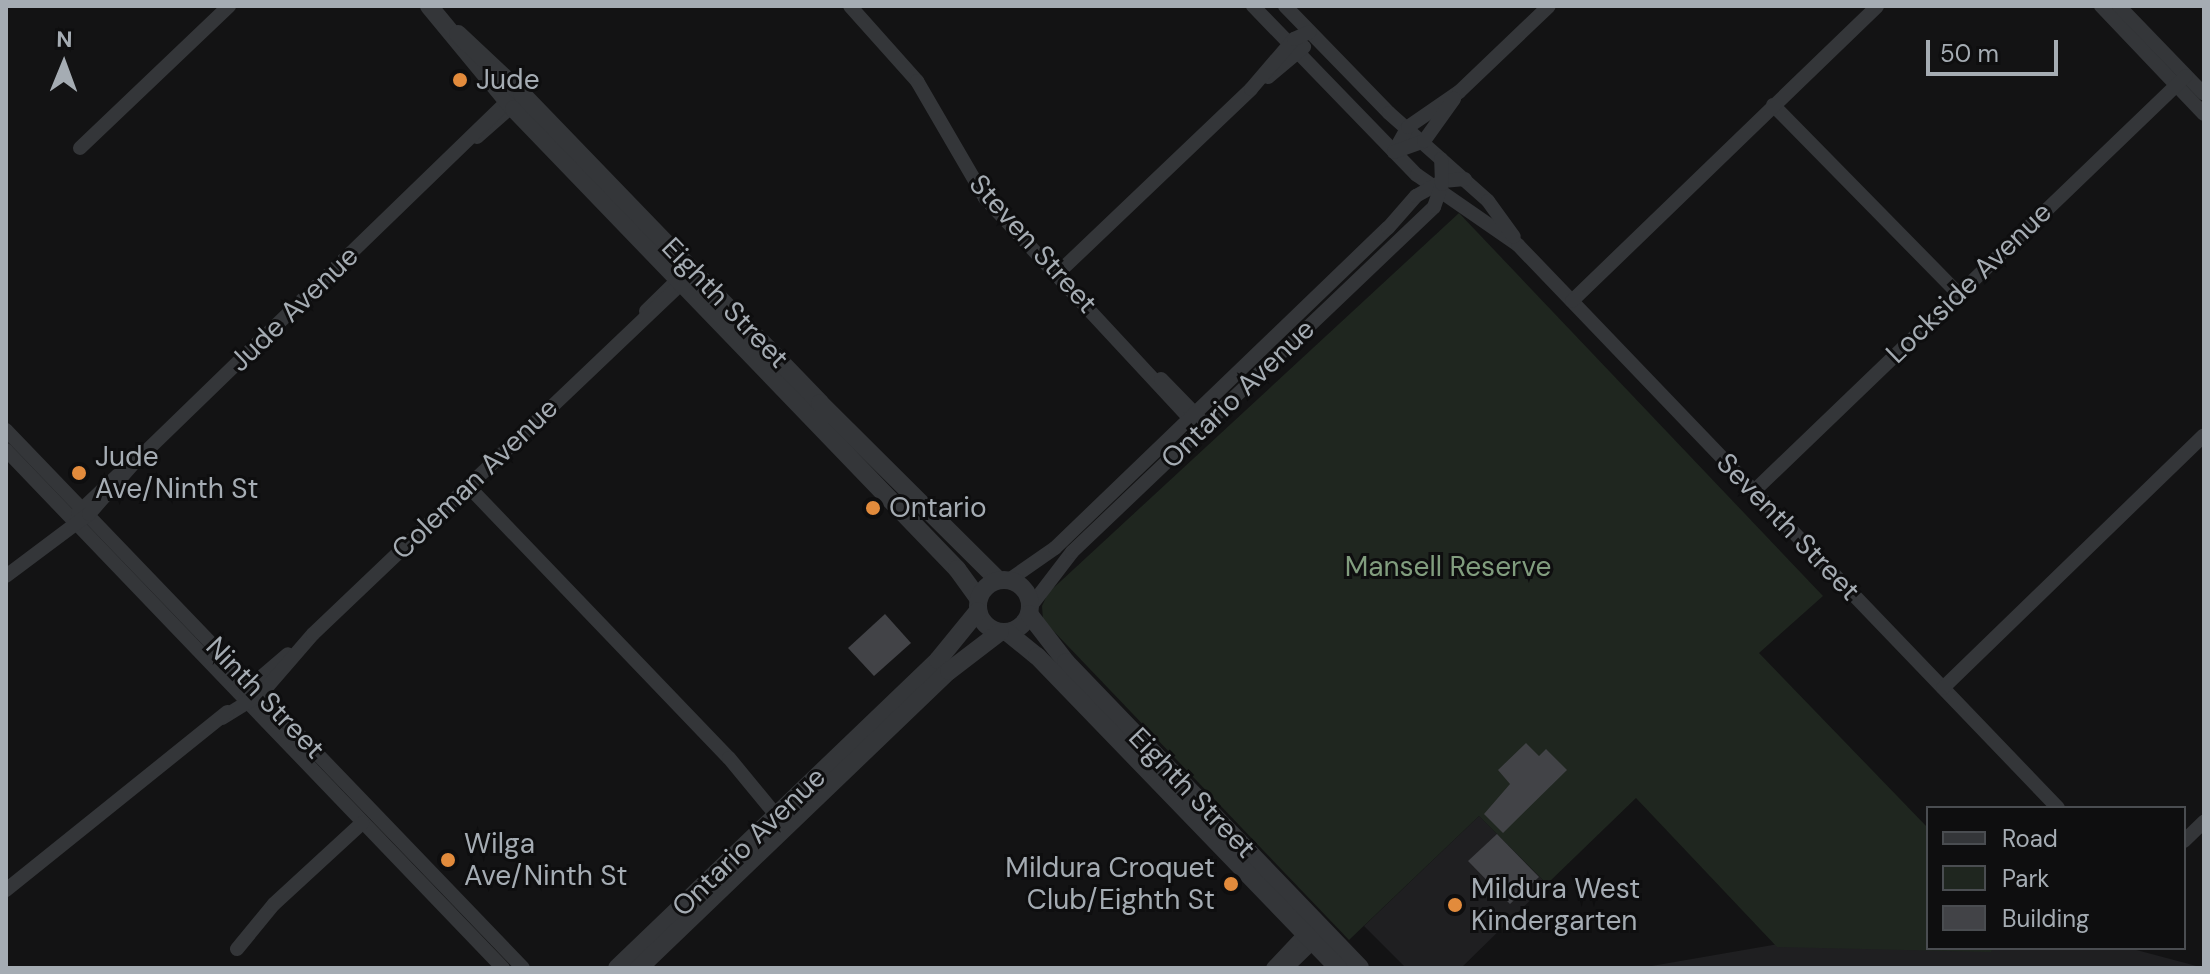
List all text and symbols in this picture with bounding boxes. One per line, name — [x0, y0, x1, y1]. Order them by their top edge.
north arrow — [24, 24, 104, 104]
scale bar — [1930, 24, 2062, 74]
text: N — [56, 25, 73, 54]
text: 50 m — [1940, 38, 1999, 69]
place label: Jude — [476, 63, 540, 97]
marker: Jude — [451, 71, 469, 89]
street label: Steven Street — [962, 168, 1104, 320]
street label: Lockside Avenue — [1879, 196, 2059, 370]
street label: Eighth Street — [655, 231, 795, 375]
street label: Jude Avenue — [223, 239, 365, 379]
street label: Ontario Avenue — [1154, 312, 1322, 476]
street label: Coleman Avenue — [385, 391, 565, 567]
place label: Jude Ave/Ninth St — [95, 440, 259, 506]
street label: Seventh Street — [1709, 446, 1867, 608]
marker: Jude Ave/Ninth St — [70, 464, 88, 482]
place label: Ontario — [889, 491, 987, 525]
marker: Ontario — [864, 499, 882, 517]
park label: Mansell Reserve — [1345, 550, 1551, 584]
street label: Ninth Street — [199, 630, 331, 766]
street label: Eighth Street — [1122, 721, 1262, 865]
street label: Ontario Avenue — [665, 760, 833, 924]
legend — [1926, 806, 2186, 950]
text: Road — [2002, 823, 2058, 854]
place label: Wilga Ave/Ninth St — [464, 827, 628, 893]
marker: Wilga Ave/Ninth St — [439, 851, 457, 869]
place label: Mildura Croquet Club/Eighth St — [1005, 851, 1215, 917]
text: Park — [2002, 863, 2049, 894]
place label: Mildura West Kindergarten — [1471, 872, 1640, 938]
marker: Mildura Croquet Club/Eighth St — [1222, 875, 1240, 893]
marker: Mildura West Kindergarten — [1446, 896, 1464, 914]
text: Building — [2002, 903, 2089, 934]

